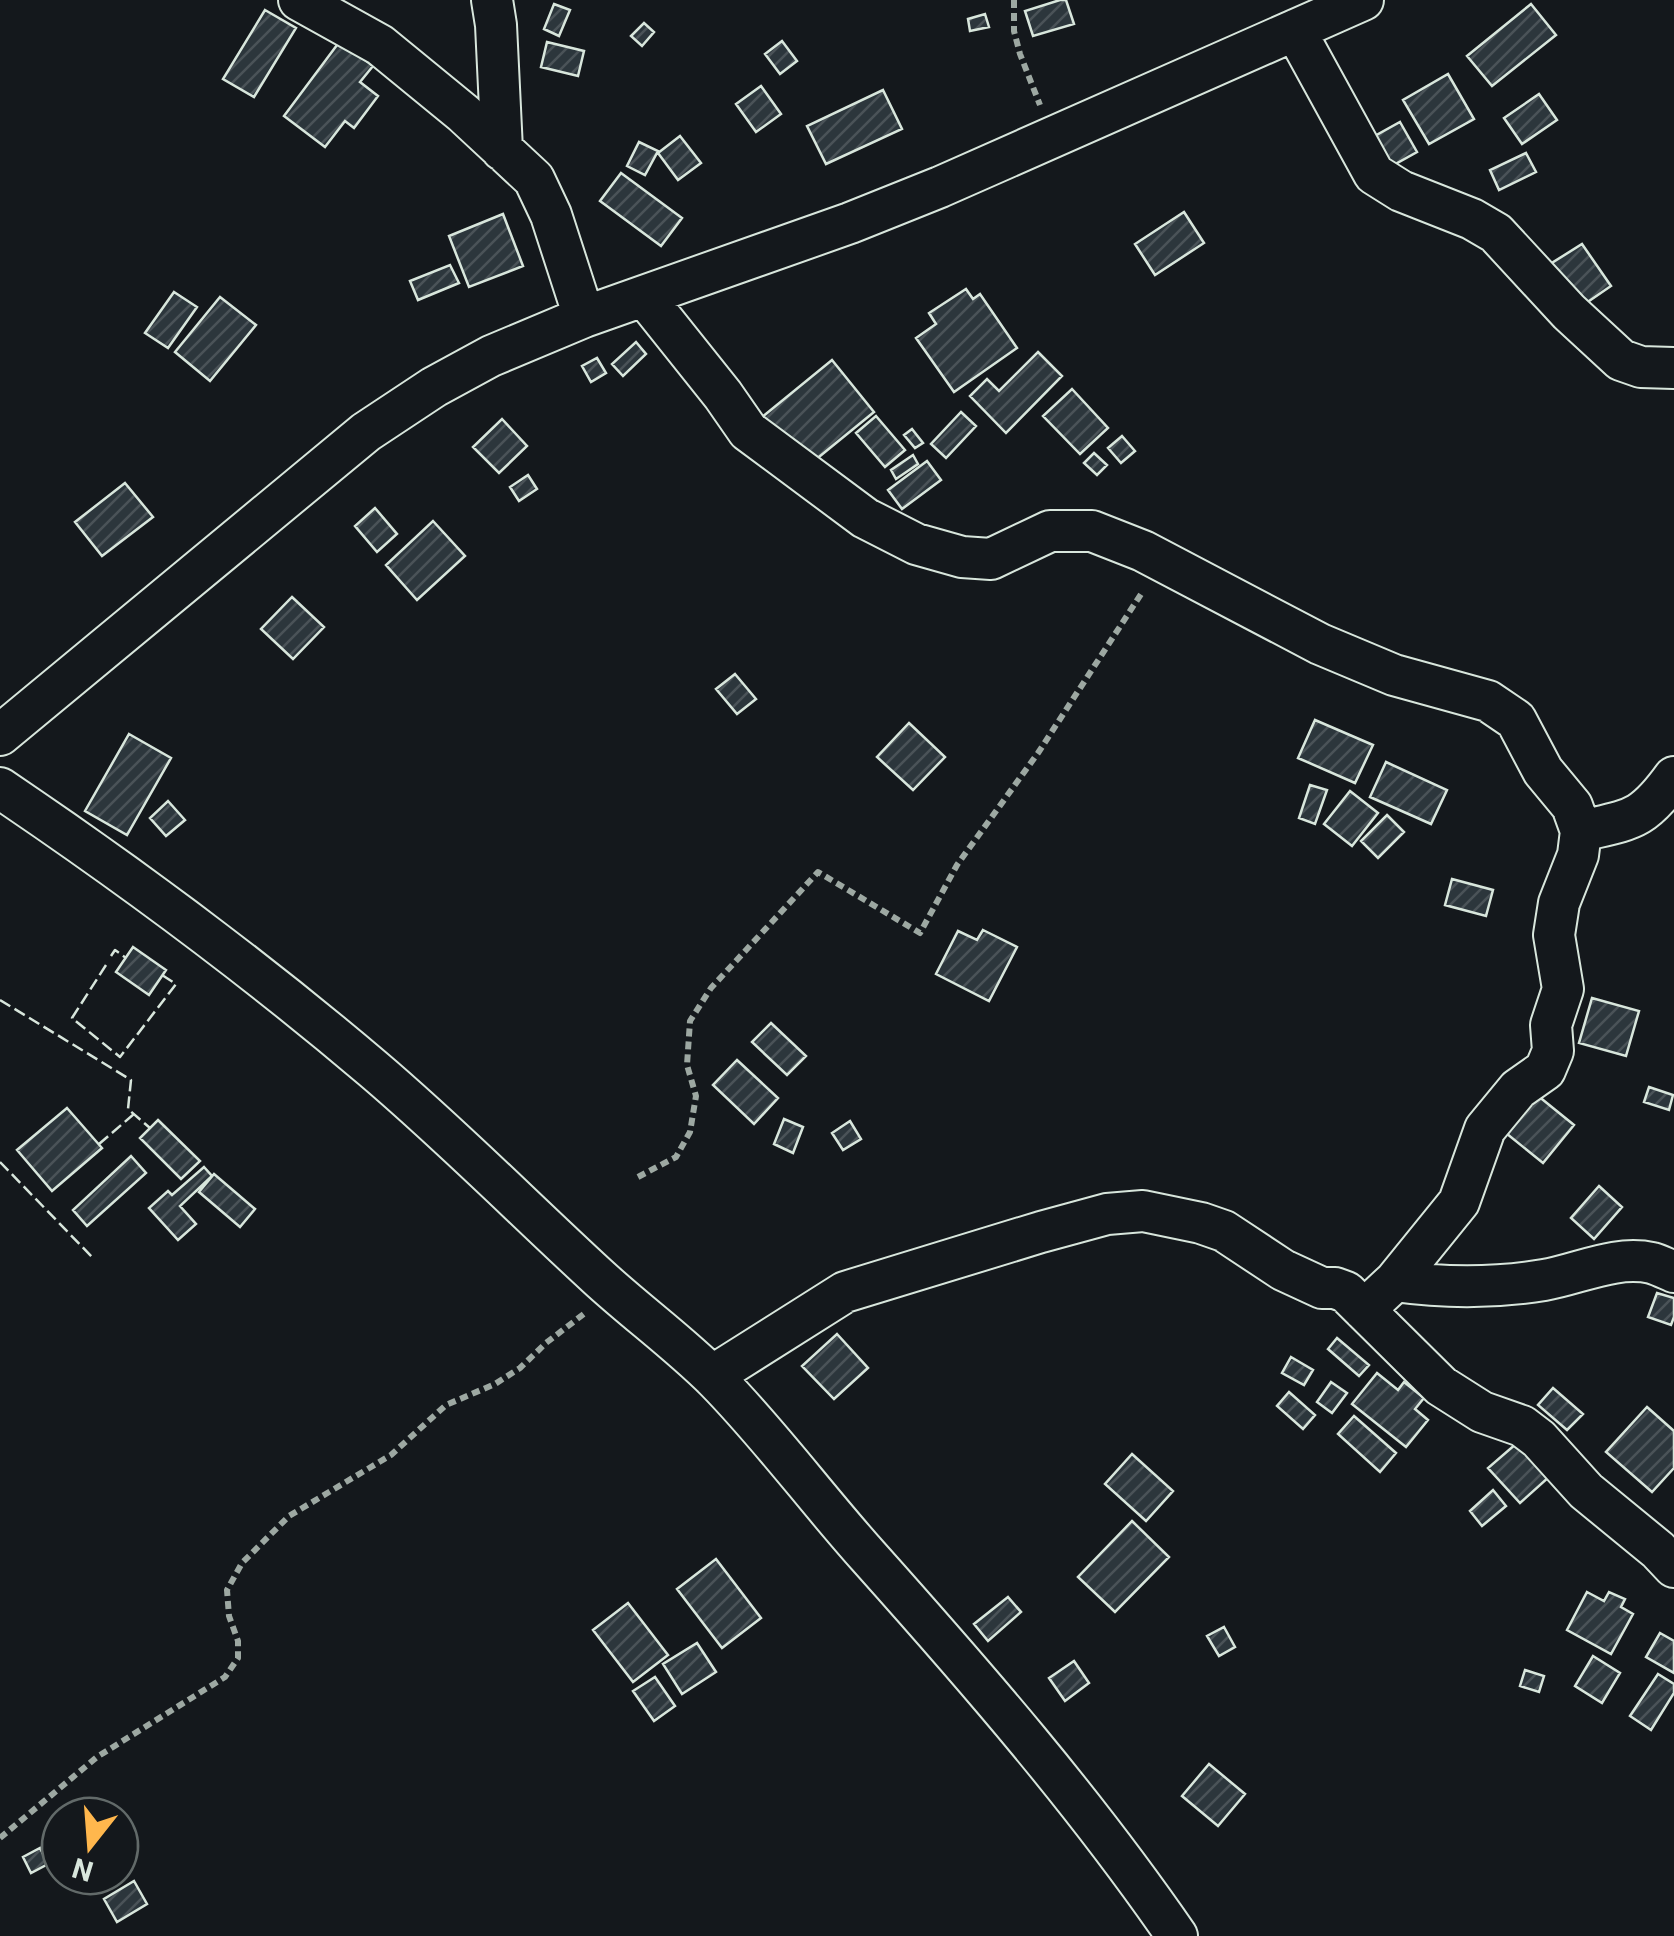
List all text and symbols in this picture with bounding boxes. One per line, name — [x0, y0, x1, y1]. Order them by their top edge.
north arrow — [40, 1796, 140, 1896]
text: N — [69, 1851, 97, 1888]

